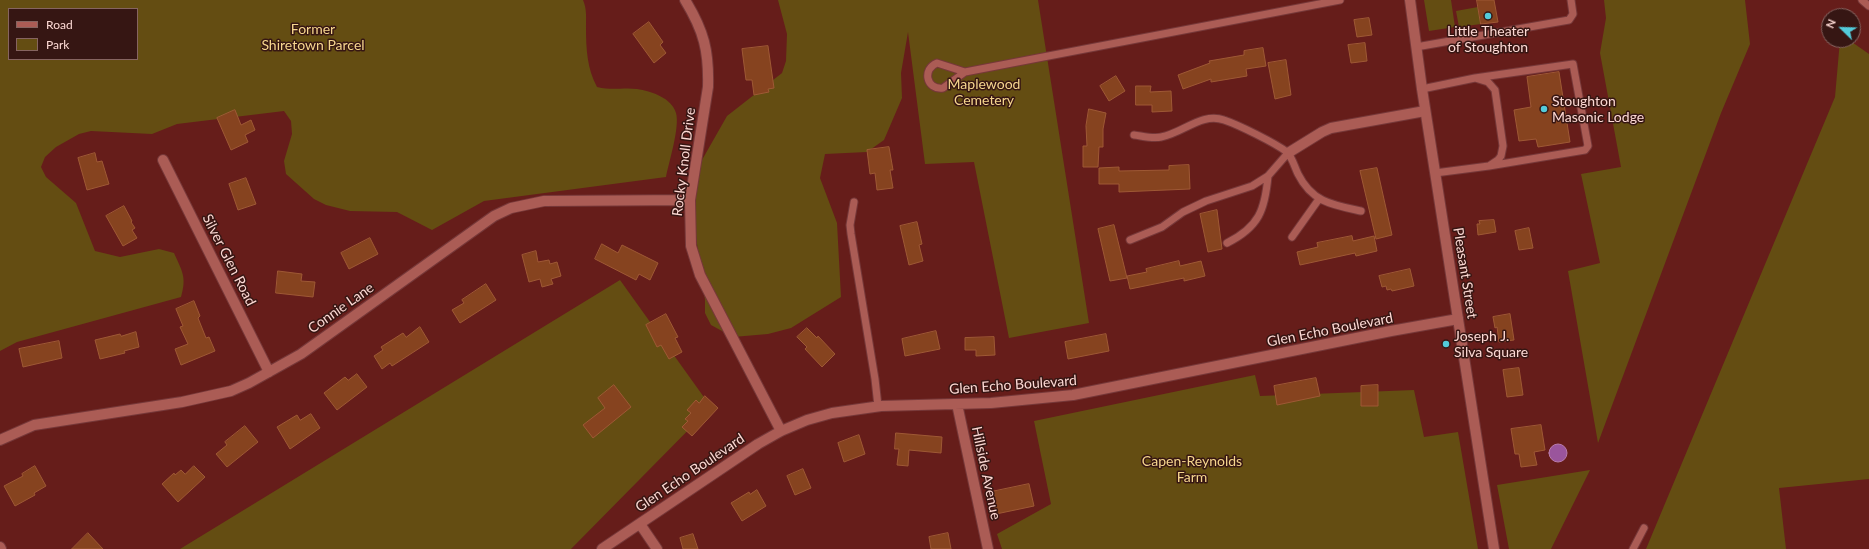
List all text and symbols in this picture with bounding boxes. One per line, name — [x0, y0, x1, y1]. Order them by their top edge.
legend — [8, 8, 138, 60]
north arrow — [1821, 8, 1861, 48]
marker: Little Theater of Stoughton — [1483, 11, 1493, 21]
text: Road — [46, 17, 73, 32]
text: N — [1823, 17, 1838, 30]
park label: Former Shiretown Parcel — [261, 21, 365, 54]
place label: Little Theater of Stoughton — [1447, 23, 1529, 56]
text: Park — [46, 37, 69, 52]
park label: Maplewood Cemetery — [948, 76, 1020, 108]
place label: Stoughton Masonic Lodge — [1552, 93, 1644, 126]
marker: Stoughton Masonic Lodge — [1539, 104, 1549, 114]
street label: Rocky Knoll Drive — [669, 107, 699, 217]
street label: Silver Glen Road — [199, 211, 259, 309]
street label: Pleasant Street — [1449, 226, 1481, 320]
street label: Connie Lane — [305, 279, 377, 337]
street label: Glen Echo Boulevard — [1266, 310, 1394, 350]
place label: Joseph J. Silva Square — [1454, 328, 1528, 360]
marker: Joseph J. Silva Square — [1441, 339, 1451, 349]
street label: Glen Echo Boulevard — [949, 372, 1077, 398]
street label: Hillside Avenue — [968, 425, 1004, 521]
street label: Glen Echo Boulevard — [632, 430, 748, 516]
park label: Capen-Reynolds Farm — [1142, 453, 1242, 486]

